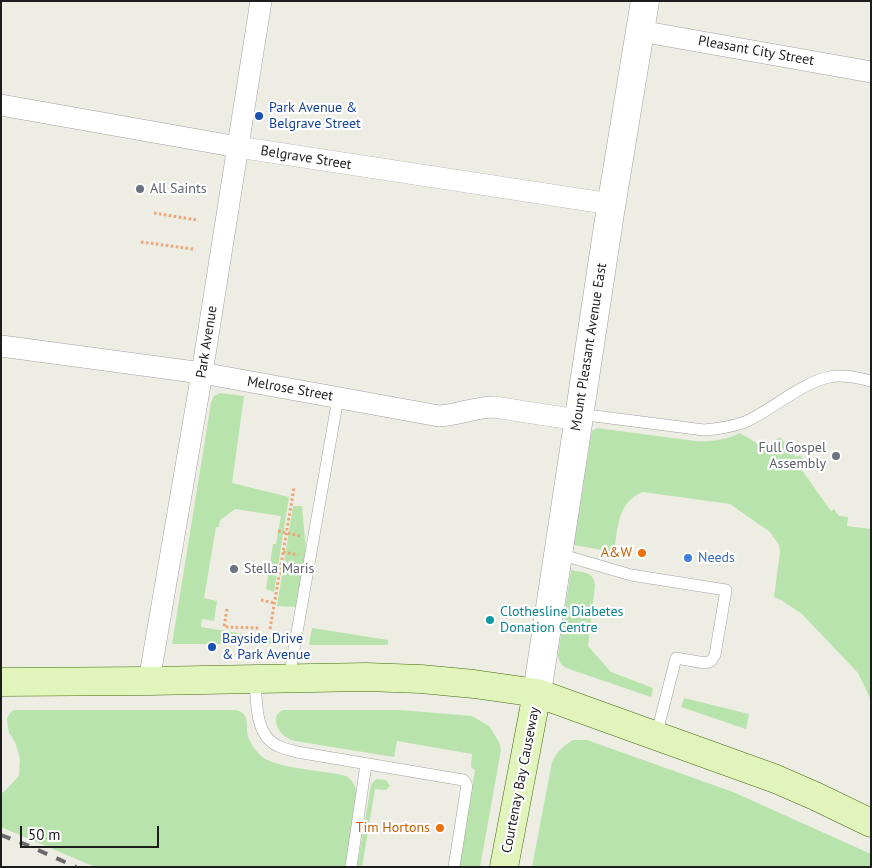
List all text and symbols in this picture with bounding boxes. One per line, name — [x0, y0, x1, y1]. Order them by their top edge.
street label: Pleasant City Street — [697, 33, 815, 69]
place label: Park Avenue & Belgrave Street — [269, 100, 361, 132]
marker: Park Avenue & Belgrave Street — [253, 110, 265, 122]
street label: Belgrave Street — [259, 143, 353, 173]
place label: All Saints — [150, 181, 207, 197]
marker: All Saints — [134, 183, 146, 195]
street label: Mount Pleasant Avenue East — [567, 262, 611, 432]
street label: Park Avenue — [193, 305, 221, 379]
street label: Melrose Street — [246, 373, 334, 405]
place label: Full Gospel Assembly — [759, 440, 826, 472]
marker: Full Gospel Assembly — [830, 450, 842, 462]
place label: A&W — [601, 545, 632, 561]
marker: A&W — [636, 547, 648, 559]
place label: Needs — [698, 550, 735, 566]
marker: Needs — [682, 552, 694, 564]
place label: Stella Maris — [244, 561, 314, 577]
marker: Stella Maris — [228, 563, 240, 575]
place label: Clothesline Diabetes Donation Centre — [500, 604, 623, 636]
marker: Clothesline Diabetes Donation Centre — [484, 614, 496, 626]
place label: Bayside Drive & Park Avenue — [222, 631, 310, 664]
marker: Bayside Drive & Park Avenue — [206, 641, 218, 653]
street label: Courtenay Bay Causeway — [499, 705, 543, 855]
scale bar — [22, 816, 161, 848]
place label: Tim Hortons — [356, 820, 430, 836]
marker: Tim Hortons — [434, 822, 446, 834]
text: 50 m — [28, 825, 61, 844]

